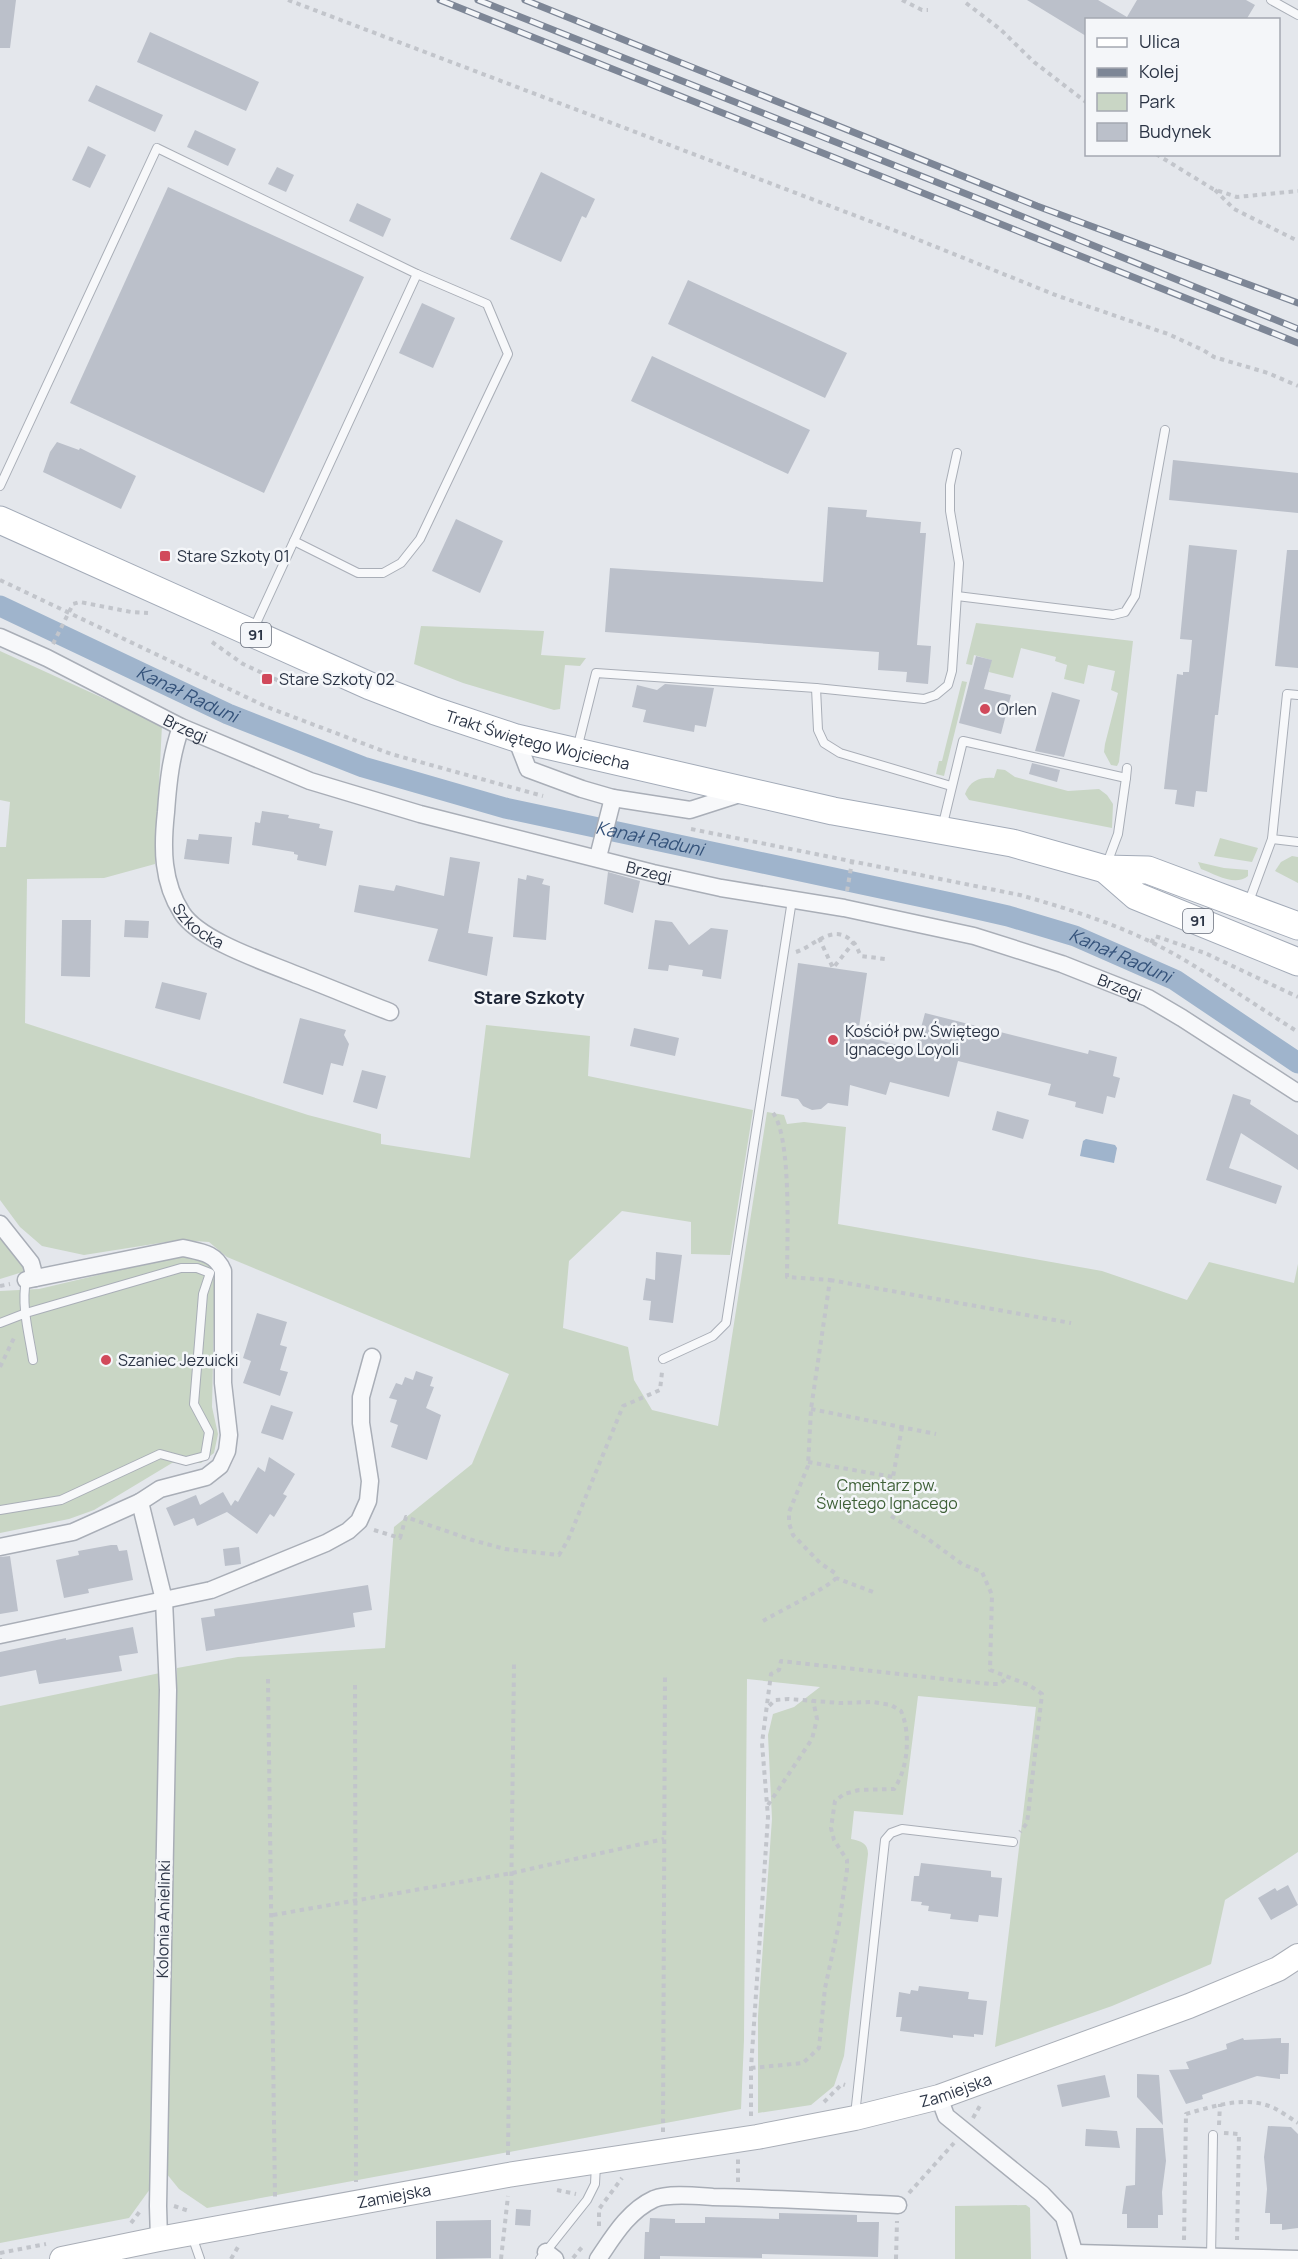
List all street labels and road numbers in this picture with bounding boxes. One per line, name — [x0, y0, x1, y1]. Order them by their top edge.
road number: 91 — [241, 623, 271, 647]
street label: Trakt Świętego Wojciecha — [443, 704, 632, 775]
street label: Brzegi — [160, 709, 211, 748]
street label: Brzegi — [624, 856, 674, 888]
street label: Szkocka — [167, 899, 228, 954]
road number: 91 — [1183, 909, 1213, 933]
street label: Brzegi — [1094, 968, 1145, 1006]
street label: Kolonia Anielinki — [151, 1860, 175, 1978]
street label: Zamiejska — [917, 2068, 995, 2112]
street label: Zamiejska — [355, 2178, 433, 2213]

